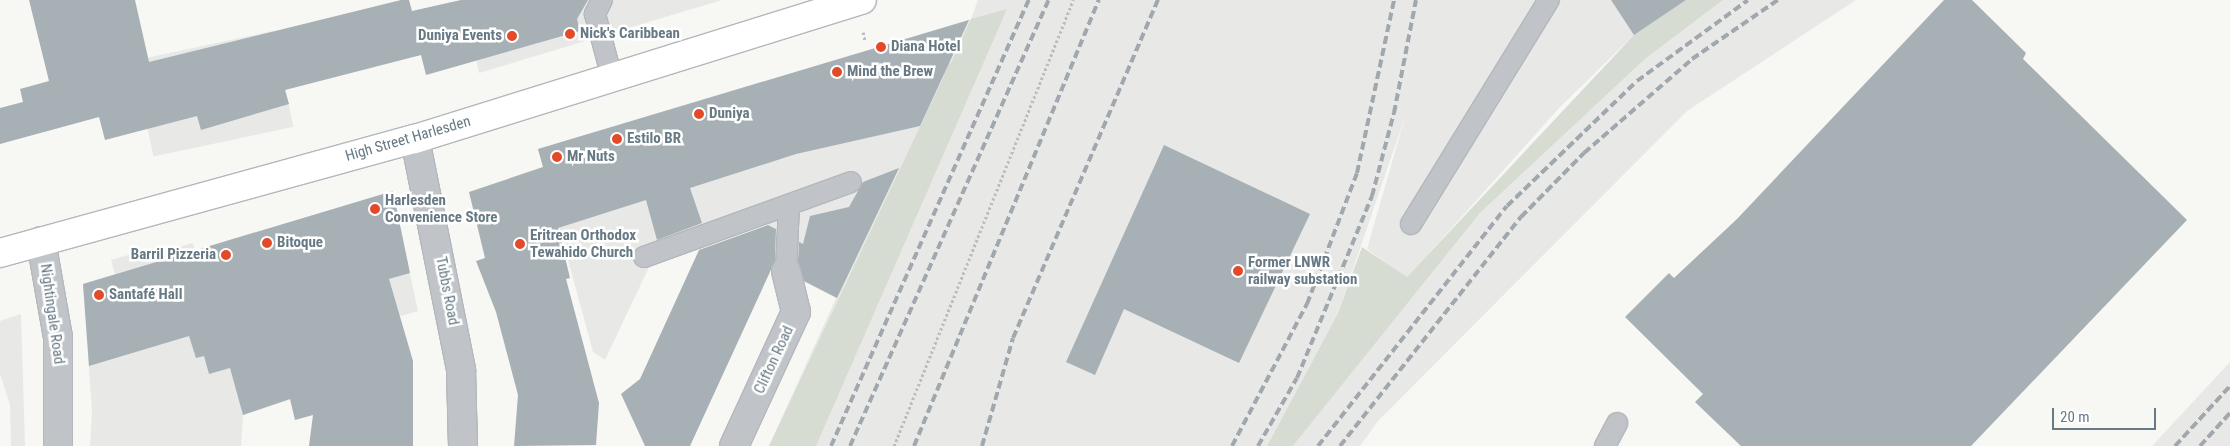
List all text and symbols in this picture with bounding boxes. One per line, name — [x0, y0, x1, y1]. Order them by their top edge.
place label: Nick's Caribbean — [580, 25, 680, 43]
place label: Duniya Events — [418, 27, 502, 45]
marker: Nick's Caribbean — [564, 28, 576, 40]
marker: Duniya Events — [506, 30, 518, 42]
place label: Diana Hotel — [891, 38, 960, 56]
marker: Diana Hotel — [875, 41, 887, 53]
place label: Mind the Brew — [847, 63, 933, 81]
marker: Mind the Brew — [831, 66, 843, 78]
place label: Duniya — [709, 105, 750, 123]
marker: Duniya — [693, 108, 705, 120]
street label: High Street Harlesden — [343, 112, 473, 166]
place label: Estilo BR — [627, 130, 681, 148]
marker: Estilo BR — [611, 133, 623, 145]
place label: Mr Nuts — [567, 148, 615, 166]
marker: Mr Nuts — [551, 151, 563, 163]
place label: Harlesden Convenience Store — [385, 191, 497, 226]
marker: Harlesden Convenience Store — [369, 203, 381, 215]
place label: Eritrean Orthodox Tewahido Church — [530, 226, 636, 261]
place label: Bitoque — [277, 234, 323, 252]
marker: Bitoque — [261, 237, 273, 249]
marker: Eritrean Orthodox Tewahido Church — [514, 238, 526, 250]
place label: Barril Pizzeria — [131, 246, 216, 264]
marker: Barril Pizzeria — [220, 249, 232, 261]
place label: Former LNWR railway substation — [1248, 253, 1357, 288]
street label: Tubbs Road — [432, 255, 462, 327]
street label: Nightingale Road — [36, 263, 68, 365]
marker: Former LNWR railway substation — [1232, 265, 1244, 277]
place label: Santafé Hall — [109, 286, 182, 304]
marker: Santafé Hall — [93, 289, 105, 301]
street label: Clifton Road — [750, 323, 798, 397]
scale bar — [2055, 398, 2159, 430]
text: 20 m — [2060, 408, 2090, 426]

